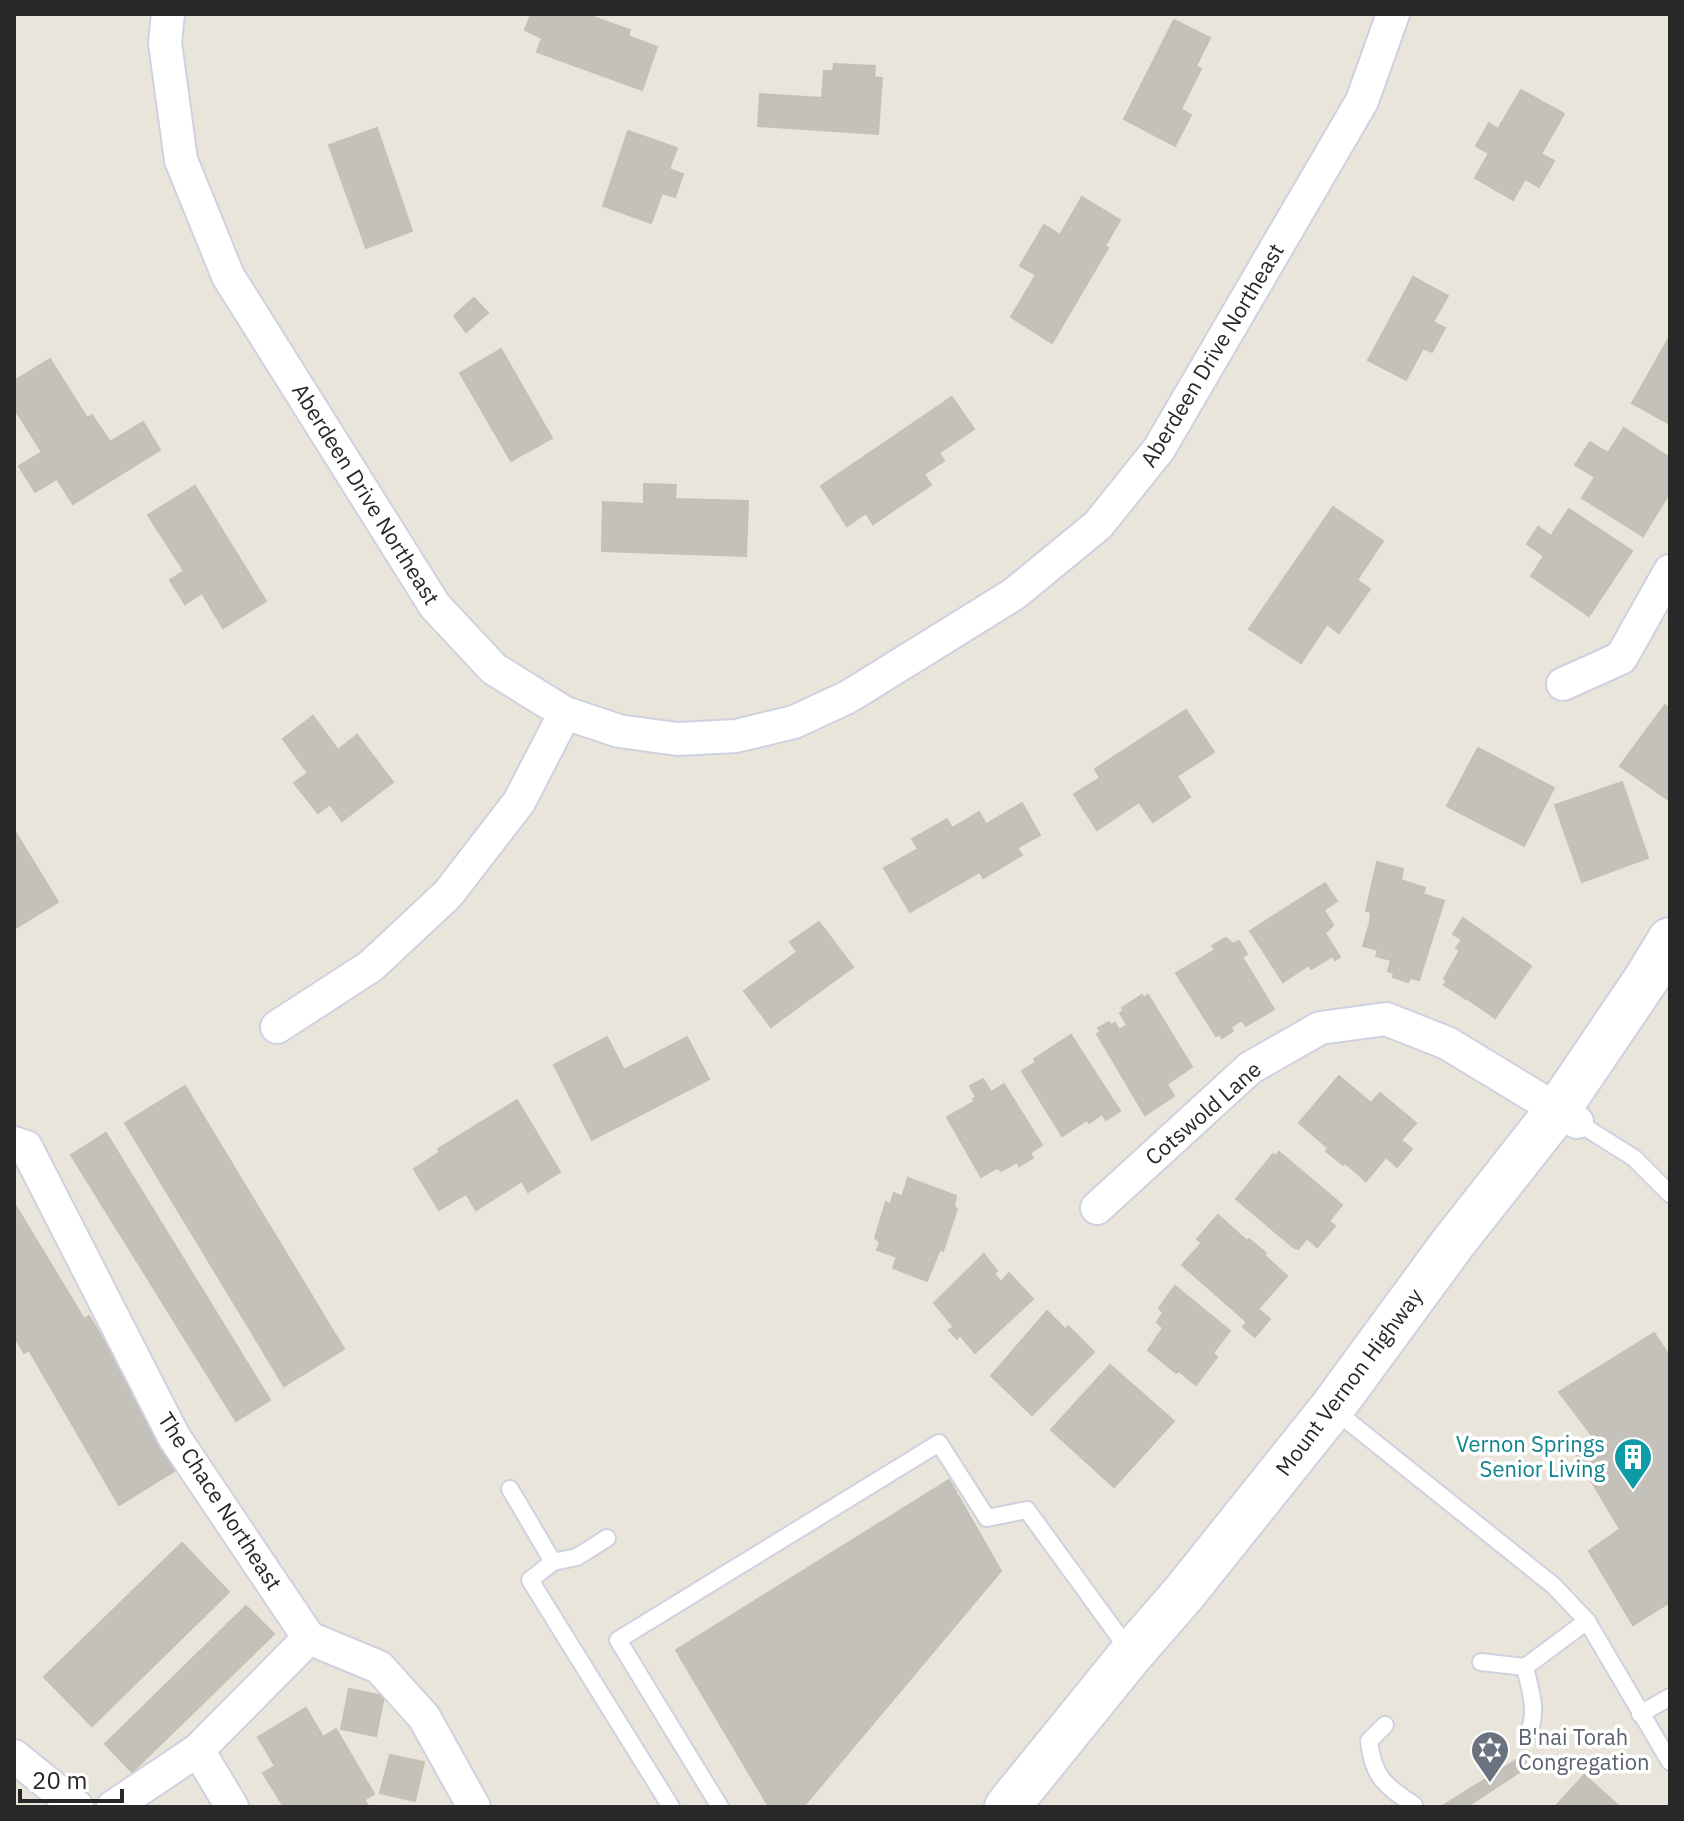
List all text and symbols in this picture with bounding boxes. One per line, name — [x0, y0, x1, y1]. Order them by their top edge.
street label: Aberdeen Drive Northeast — [1133, 238, 1290, 472]
street label: Aberdeen Drive Northeast — [286, 377, 447, 610]
street label: Cotswold Lane — [1139, 1054, 1267, 1171]
street label: Mount Vernon Highway — [1268, 1282, 1429, 1481]
street label: The Chace Northeast — [152, 1406, 289, 1595]
place label: Vernon Springs Senior Living — [1456, 1429, 1605, 1483]
building icon: Vernon Springs Senior Living — [1612, 1436, 1654, 1491]
place label: B'nai Torah Congregation — [1518, 1722, 1649, 1776]
synagogue icon: B'nai Torah Congregation — [1469, 1729, 1511, 1784]
scale bar — [20, 1753, 122, 1803]
text: 20 m — [32, 1764, 87, 1796]

